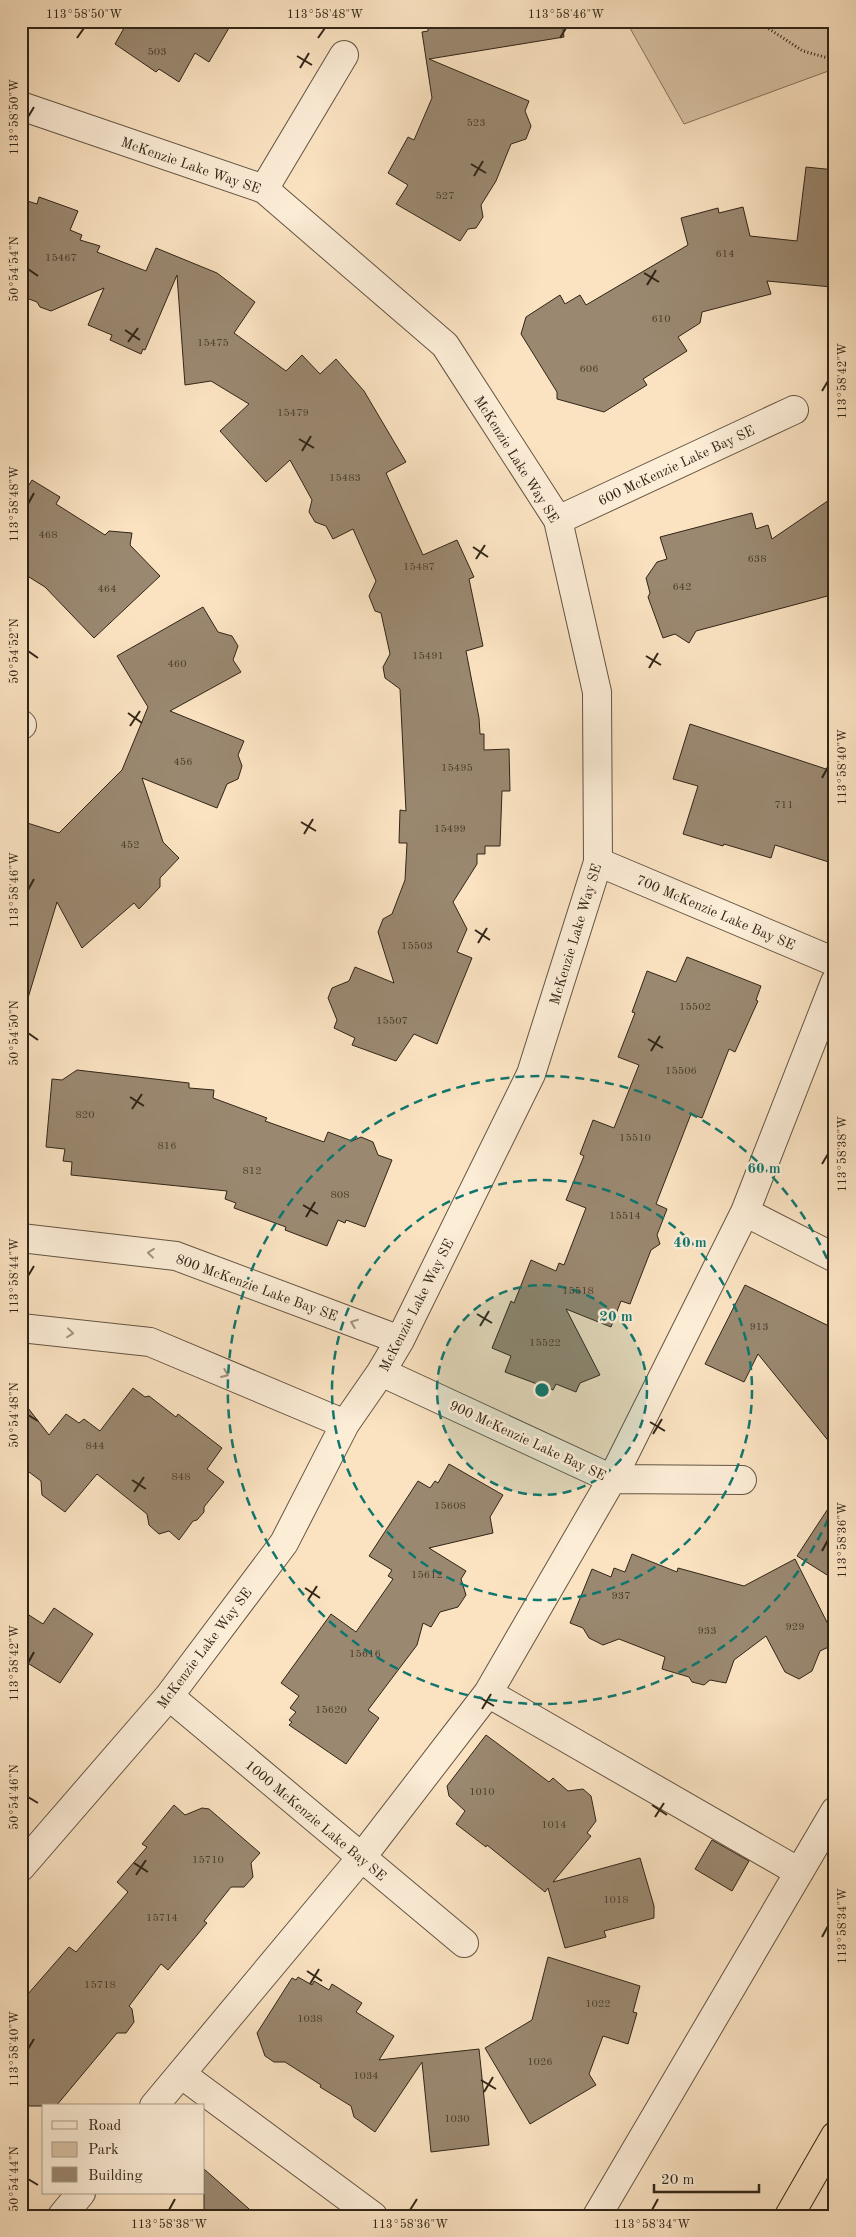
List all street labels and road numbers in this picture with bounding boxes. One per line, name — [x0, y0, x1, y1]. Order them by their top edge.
street label: McKenzie Lake Way SE — [119, 135, 262, 196]
street label: McKenzie Lake Way SE — [471, 394, 561, 526]
street label: 600 McKenzie Lake Bay SE — [596, 423, 757, 508]
street label: McKenzie Lake Way SE — [548, 862, 604, 1007]
street label: 700 McKenzie Lake Bay SE — [634, 873, 797, 953]
street label: McKenzie Lake Way SE — [377, 1237, 456, 1374]
street label: 800 McKenzie Lake Bay SE — [174, 1252, 339, 1324]
street label: 900 McKenzie Lake Bay SE — [447, 1398, 608, 1483]
street label: McKenzie Lake Way SE — [155, 1586, 255, 1711]
street label: 1000 McKenzie Lake Bay SE — [242, 1758, 388, 1884]

